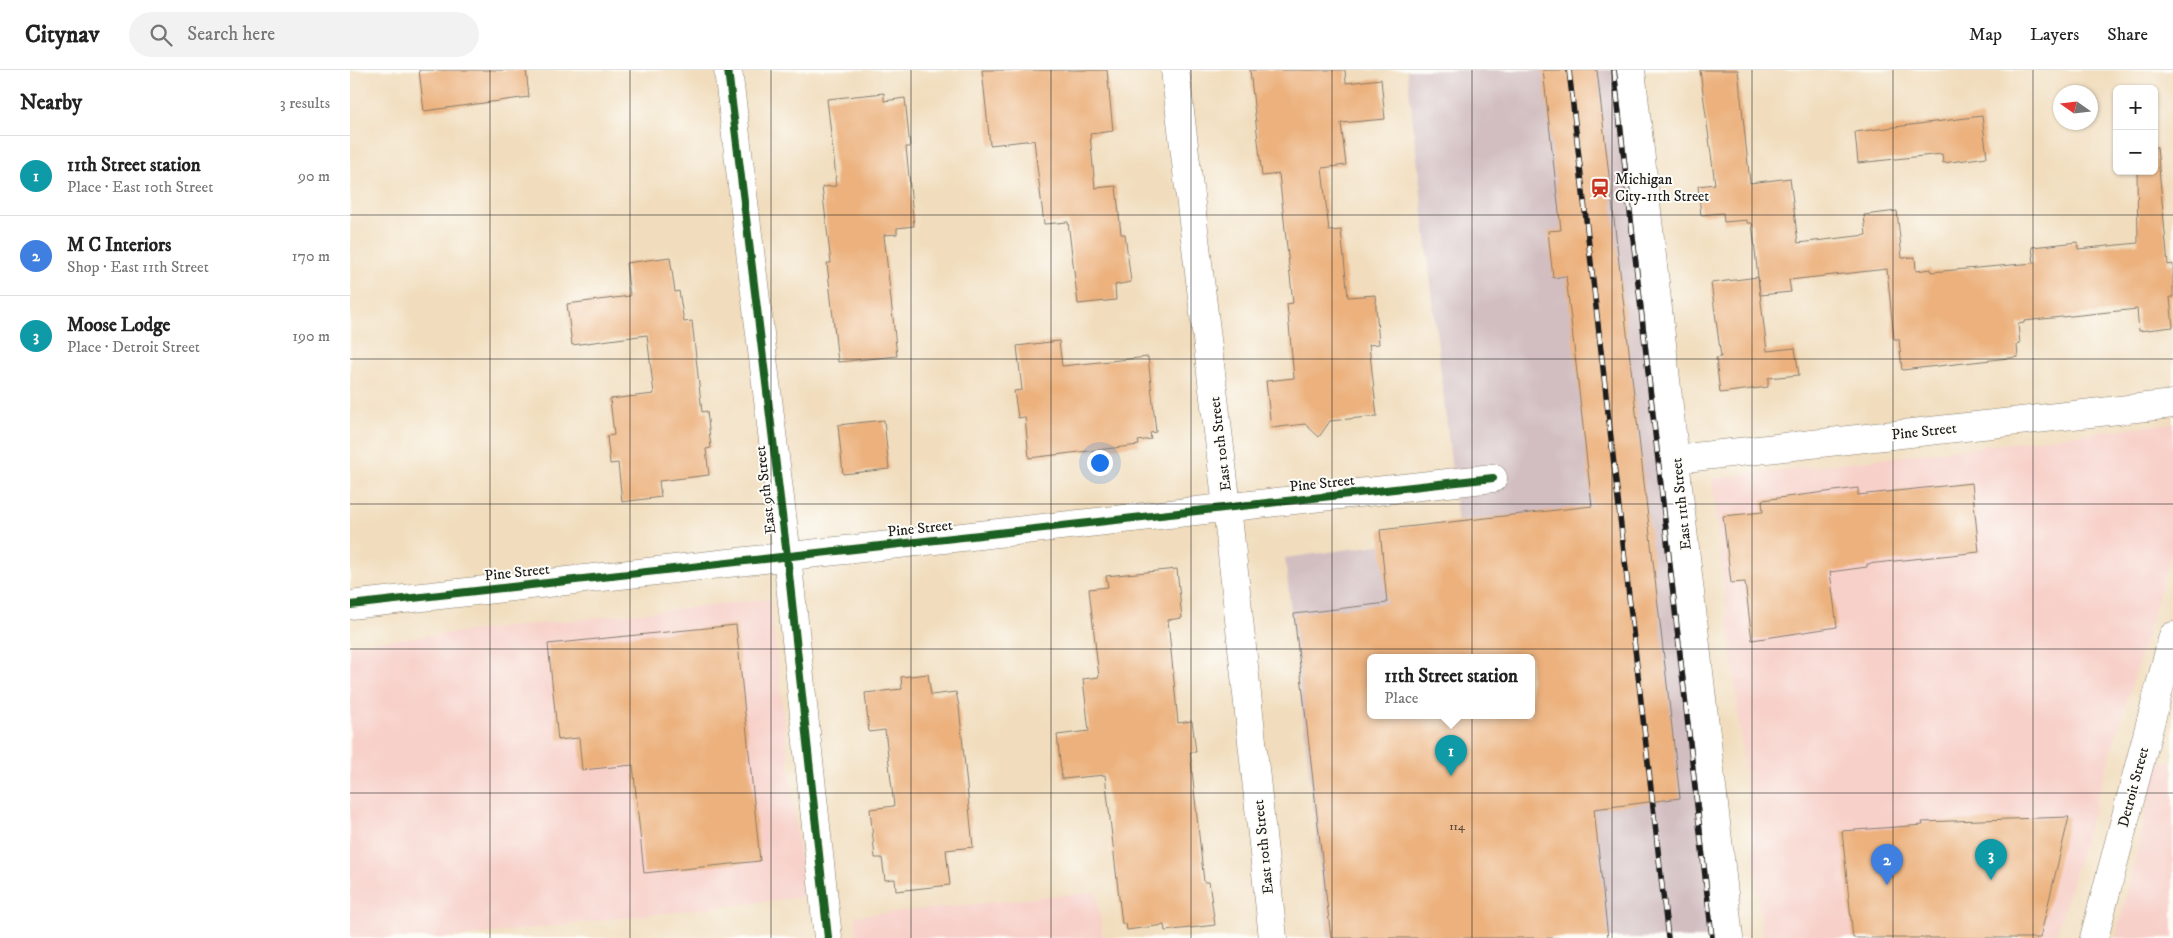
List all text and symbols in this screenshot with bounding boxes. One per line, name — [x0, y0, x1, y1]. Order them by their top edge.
search box — [129, 12, 479, 57]
text: Citynav — [25, 20, 99, 50]
icon: search — [147, 21, 175, 49]
text: Search here — [187, 23, 275, 46]
text: Map — [1969, 24, 2002, 46]
text: Layers — [2030, 24, 2079, 46]
text: Share — [2107, 24, 2148, 46]
north arrow — [2053, 85, 2098, 130]
map controls — [2113, 85, 2158, 175]
button: + — [2113, 85, 2158, 130]
text: Nearby — [20, 90, 82, 116]
text: 3 results — [280, 93, 330, 113]
button: − — [2113, 130, 2158, 175]
text: 11th Street station — [67, 154, 201, 177]
text: 1 — [33, 166, 39, 186]
text: 90 m — [298, 166, 330, 186]
place label: Michigan City-11th Street — [1615, 170, 1709, 206]
text: Place · East 10th Street — [67, 177, 213, 197]
station icon: Michigan City-11th Street — [1589, 177, 1611, 199]
text: M C Interiors — [67, 234, 171, 257]
text: 2 — [32, 246, 40, 266]
text: 170 m — [292, 246, 330, 266]
text: Shop · East 11th Street — [67, 257, 209, 277]
text: Moose Lodge — [67, 314, 170, 337]
text: 3 — [33, 326, 39, 346]
text: 190 m — [292, 326, 330, 346]
text: Place · Detroit Street — [67, 337, 200, 357]
street label: East 10th Street — [1205, 395, 1236, 492]
street label: Pine Street — [1891, 419, 1958, 444]
street label: East 9th Street — [751, 444, 780, 535]
your location — [1087, 450, 1113, 476]
street label: East 11th Street — [1667, 457, 1696, 551]
street label: Pine Street — [1289, 471, 1356, 496]
street label: Pine Street — [887, 516, 954, 541]
street label: Pine Street — [484, 560, 551, 585]
popup — [1367, 654, 1535, 719]
text: 11th Street station — [1384, 665, 1518, 688]
text: Place — [1384, 688, 1418, 708]
pin: 1 — [1435, 735, 1467, 776]
street label: Detroit Street — [2114, 745, 2153, 829]
street label: East 10th Street — [1249, 799, 1278, 895]
house number: 114 — [1449, 819, 1466, 834]
pin: 3 — [1975, 839, 2007, 880]
pin: 2 — [1871, 844, 1903, 885]

